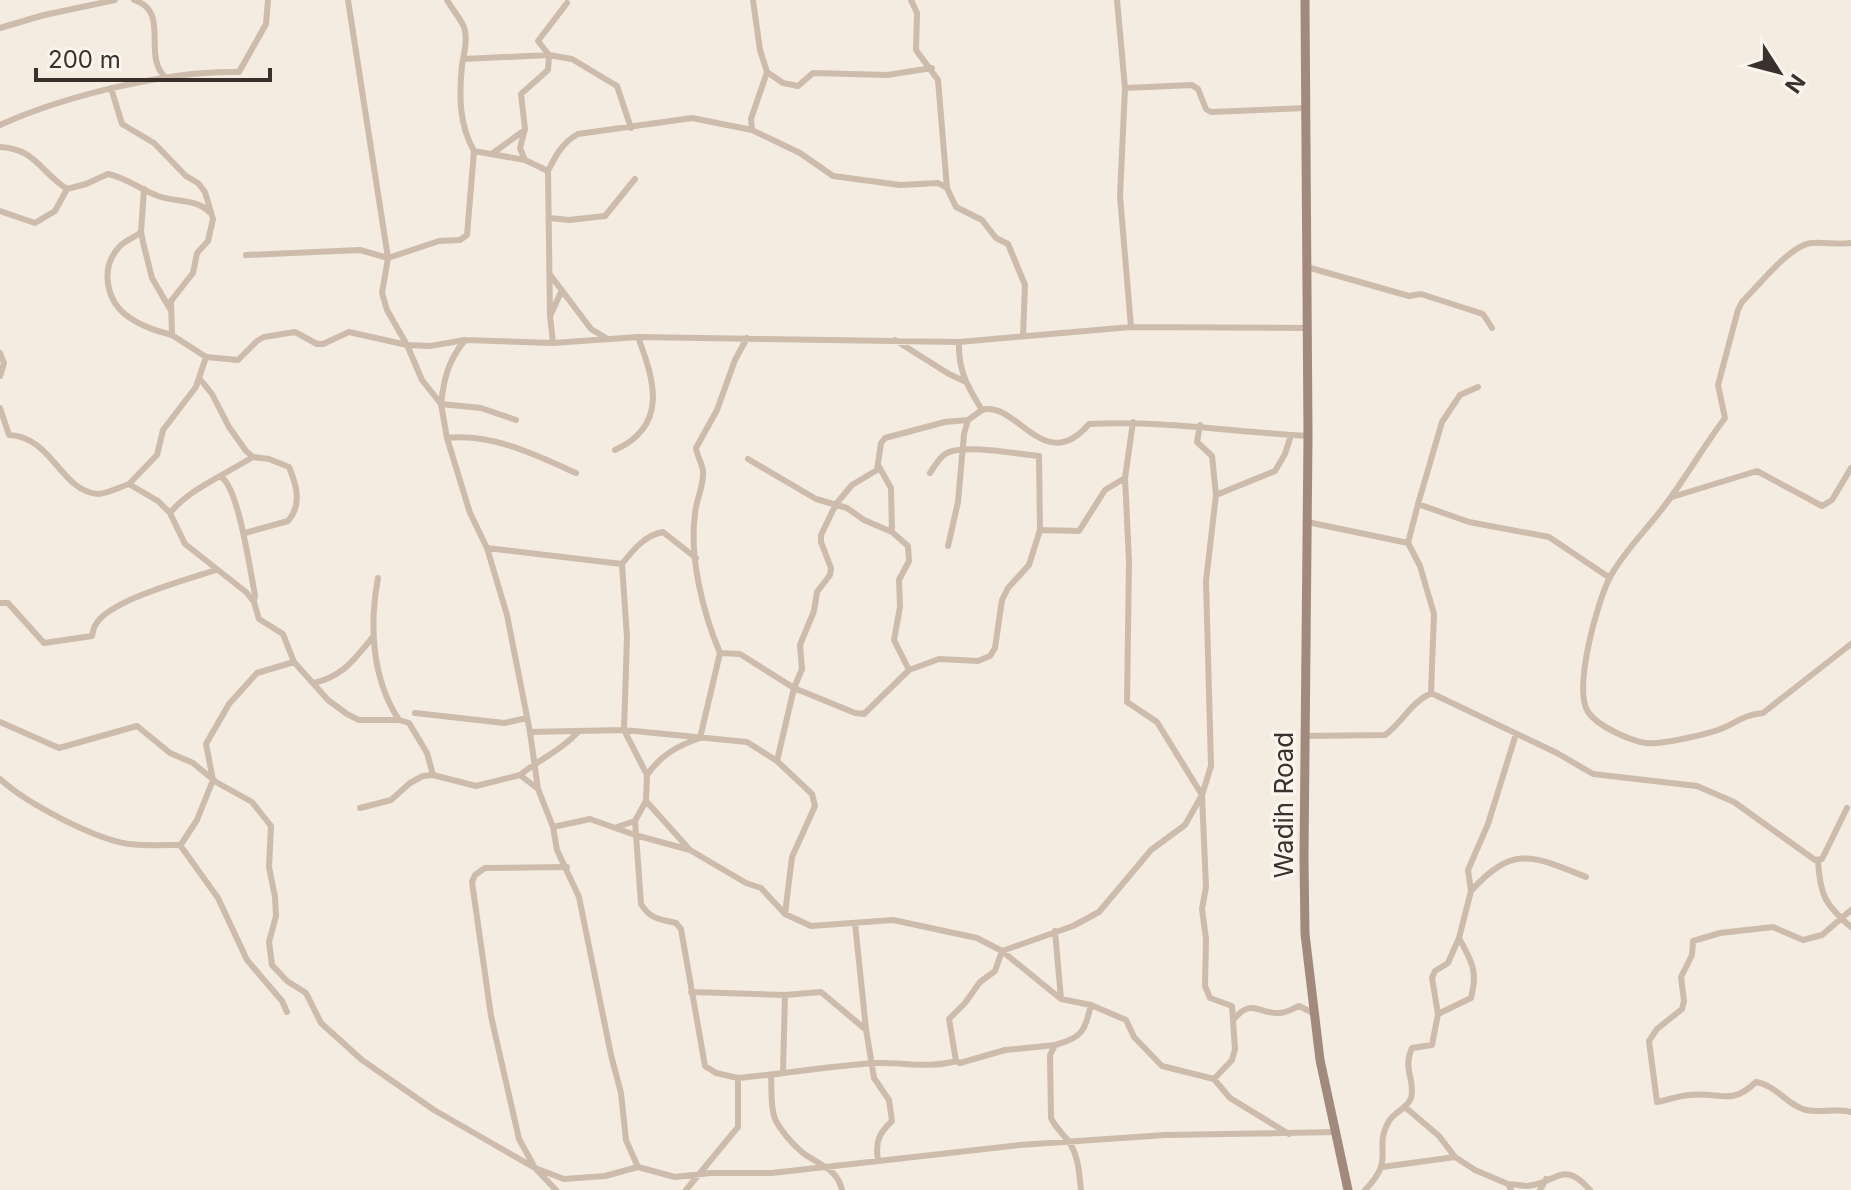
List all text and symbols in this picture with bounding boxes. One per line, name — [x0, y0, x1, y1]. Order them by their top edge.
scale bar — [36, 32, 270, 82]
north arrow — [1739, 32, 1819, 112]
text: 200 m — [48, 45, 121, 74]
text: N — [1780, 69, 1811, 98]
street label: Wadih Road — [1268, 732, 1299, 878]

